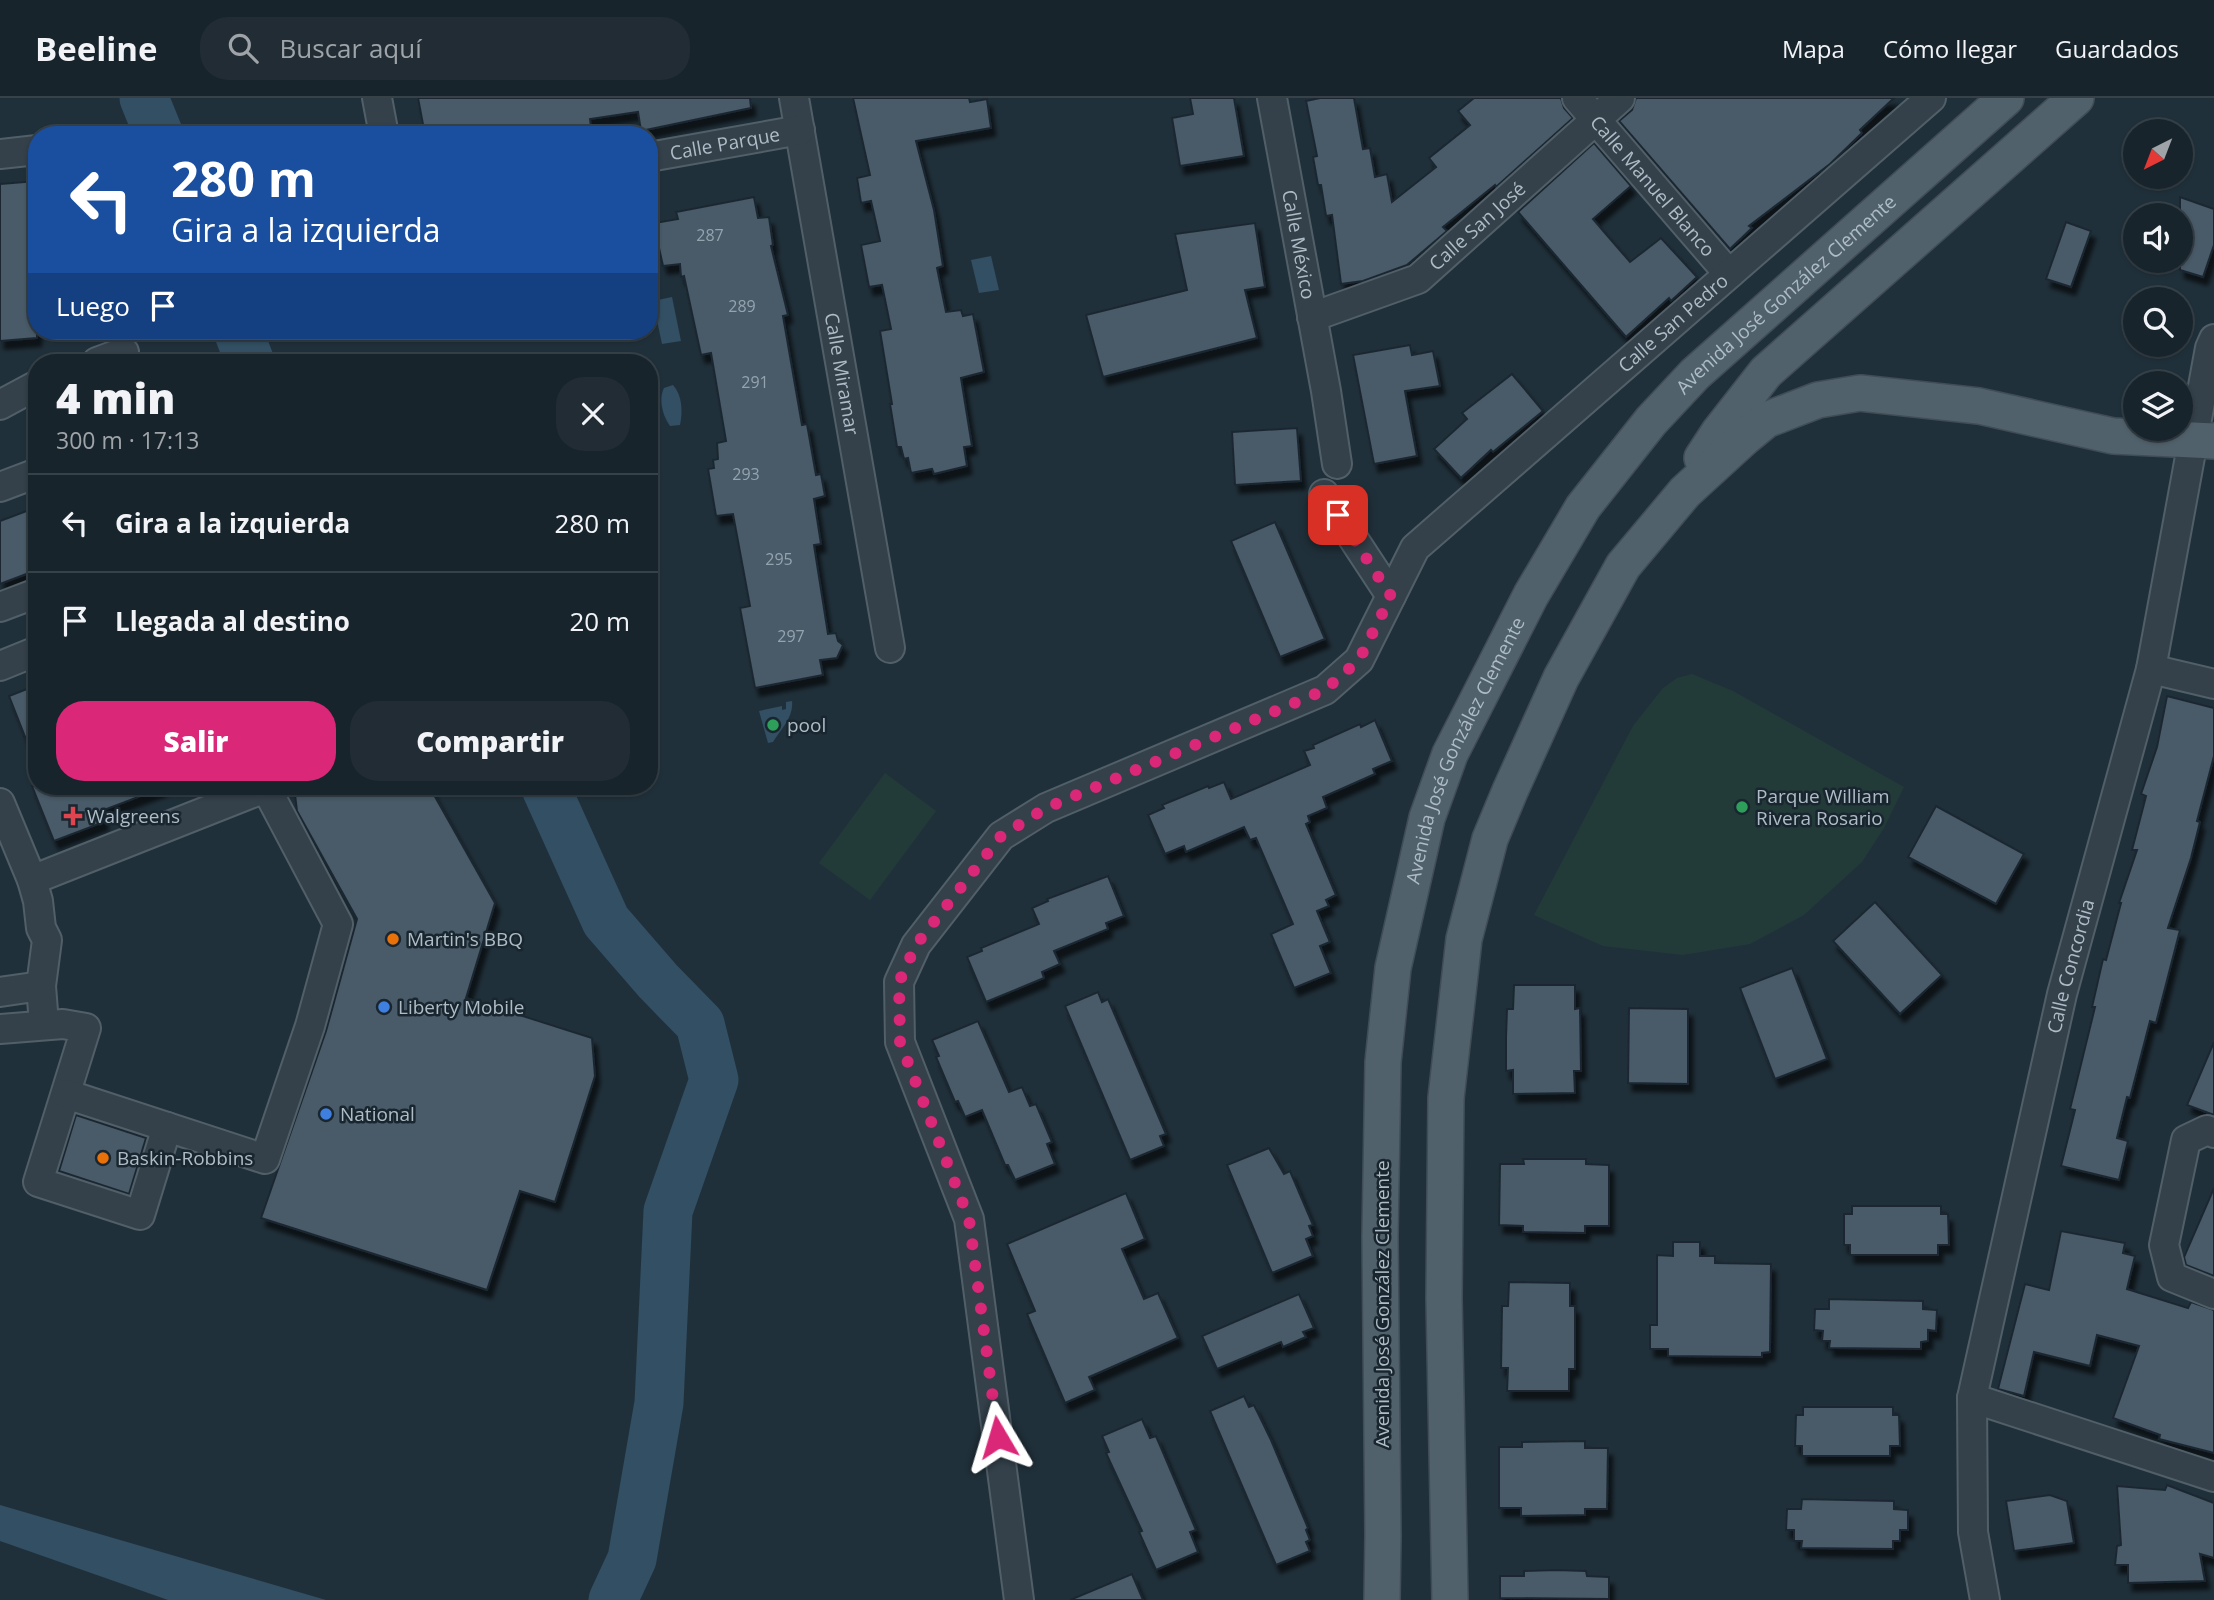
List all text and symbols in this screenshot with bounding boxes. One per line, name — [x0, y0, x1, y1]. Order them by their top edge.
search box — [200, 17, 690, 80]
text: Beeline — [35, 26, 158, 71]
icon: search — [224, 29, 262, 67]
text: Buscar aquí — [280, 30, 422, 66]
text: Mapa — [1782, 32, 1845, 65]
text: Cómo llegar — [1883, 32, 2017, 65]
text: Guardados — [2055, 32, 2179, 65]
street label: Calle Manuel Blanco — [1584, 110, 1721, 262]
north arrow — [2123, 119, 2193, 189]
map controls — [2123, 119, 2193, 441]
street label: Calle Parque — [668, 121, 782, 166]
text: 280 m — [171, 145, 316, 211]
icon: left — [56, 154, 147, 245]
street label: Calle San José — [1423, 176, 1531, 276]
street label: Calle México — [1276, 188, 1322, 301]
street label: Avenida José González Clemente — [1670, 189, 1902, 400]
button: sound — [2123, 203, 2193, 273]
text: Gira a la izquierda — [171, 208, 441, 251]
house number: 287 — [696, 224, 724, 246]
street label: Calle San Pedro — [1612, 268, 1734, 378]
icon: arrive — [144, 287, 182, 325]
button: search — [2123, 287, 2193, 357]
text: Luego — [56, 288, 130, 324]
house number: 289 — [728, 295, 756, 317]
street label: Calle Miramar — [819, 311, 866, 437]
text: 4 min — [56, 369, 175, 426]
house number: 291 — [741, 371, 769, 393]
button: layers — [2123, 371, 2193, 441]
button: close — [556, 377, 630, 451]
text: 300 m · 17:13 — [56, 424, 199, 456]
house number: 293 — [732, 463, 760, 485]
pin — [1308, 485, 1368, 545]
icon: arrive — [1319, 496, 1357, 534]
icon: left — [56, 504, 94, 542]
text: Gira a la izquierda — [115, 505, 350, 541]
text: 280 m — [555, 505, 630, 541]
house number: 295 — [765, 548, 793, 570]
icon: arrive — [56, 602, 94, 640]
text: Llegada al destino — [115, 603, 350, 639]
text: 20 m — [569, 603, 630, 639]
street label: Avenida José González Clemente — [1399, 612, 1531, 886]
house number: 297 — [777, 625, 805, 647]
button: Salir — [56, 701, 336, 781]
button: Compartir — [350, 701, 630, 781]
place label: pool — [787, 712, 826, 738]
marker: pool — [765, 717, 781, 733]
place label: Parque William Rivera Rosario — [1756, 783, 1890, 831]
marker: Parque William Rivera Rosario — [1734, 799, 1750, 815]
place label: Walgreens — [87, 803, 180, 829]
marker: Walgreens — [65, 808, 81, 824]
street label: Calle Concordia — [2041, 896, 2100, 1036]
place label: Martin's BBQ — [407, 926, 523, 952]
marker: Martin's BBQ — [385, 931, 401, 947]
place label: Liberty Mobile — [398, 994, 524, 1020]
marker: Liberty Mobile — [376, 999, 392, 1015]
place label: National — [340, 1101, 415, 1127]
marker: National — [318, 1106, 334, 1122]
place label: Baskin-Robbins — [117, 1145, 253, 1171]
marker: Baskin-Robbins — [95, 1150, 111, 1166]
street label: Avenida José González Clemente — [1369, 1160, 1395, 1448]
position arrow — [961, 1400, 1035, 1474]

